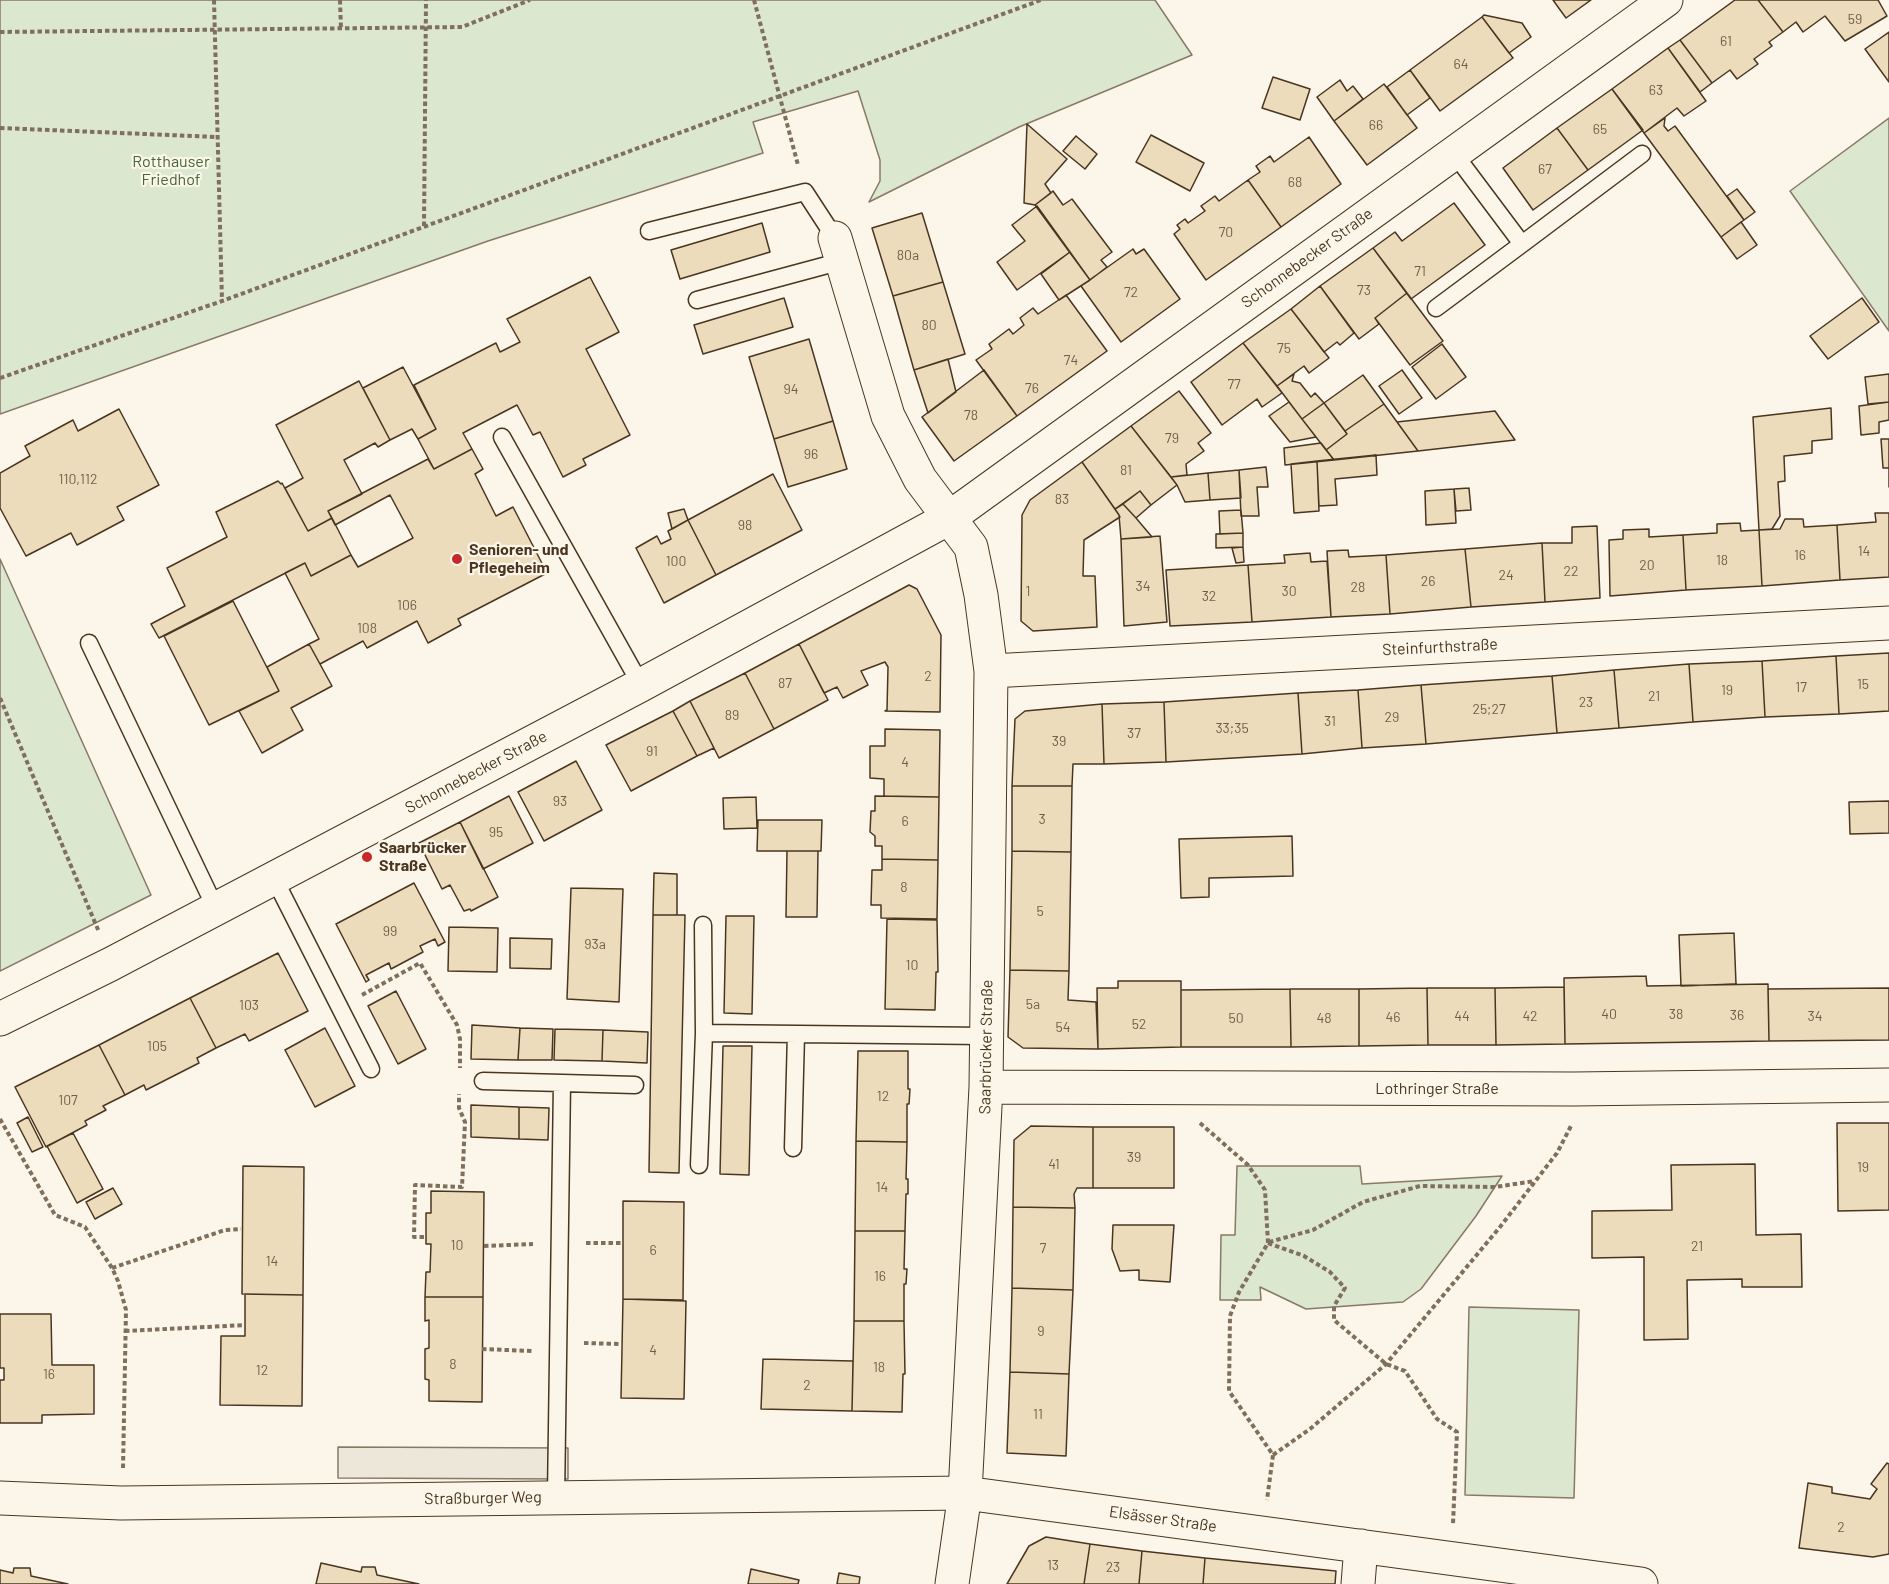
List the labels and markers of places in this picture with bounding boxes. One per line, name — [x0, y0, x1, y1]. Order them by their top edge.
place label: Senioren- und Pflegeheim — [469, 540, 569, 578]
marker: Senioren- und Pflegeheim — [450, 552, 464, 566]
place label: Saarbrücker Straße — [379, 838, 467, 876]
marker: Saarbrücker Straße — [360, 850, 374, 864]

